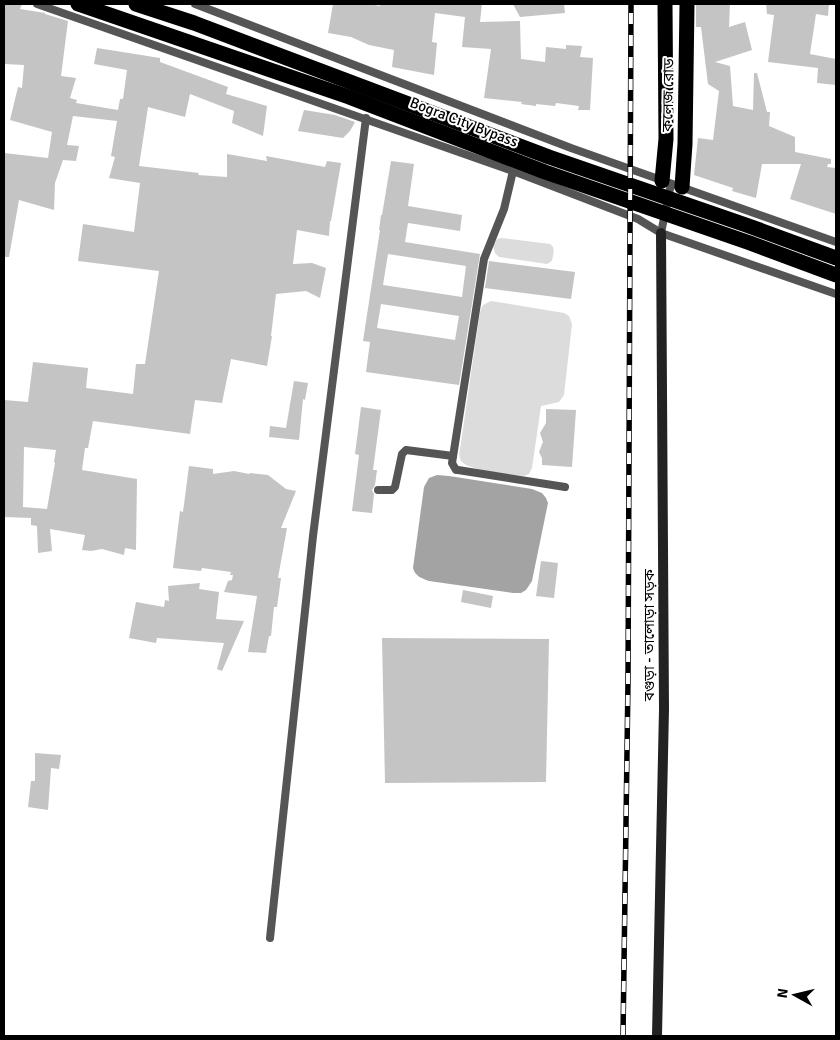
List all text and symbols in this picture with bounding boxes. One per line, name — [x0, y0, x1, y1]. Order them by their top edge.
street label: কলেজ রোড — [658, 58, 678, 133]
street label: Bogra City Bypass — [407, 93, 521, 151]
street label: বগুড়া - তালোড়া সড়ক — [640, 568, 658, 702]
north arrow — [770, 970, 820, 1020]
text: N — [774, 987, 792, 999]

